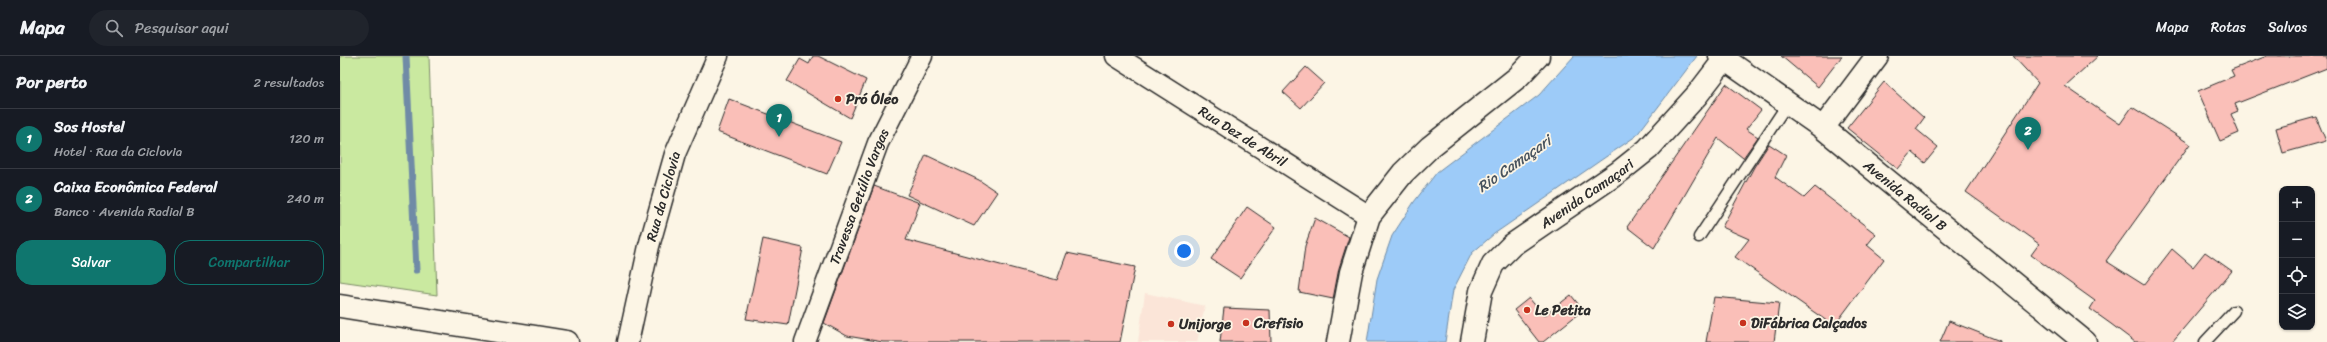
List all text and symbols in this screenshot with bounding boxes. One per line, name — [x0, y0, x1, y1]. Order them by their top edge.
search box — [89, 10, 369, 46]
text: Mapa — [20, 11, 65, 44]
text: Pesquisar aqui — [135, 15, 229, 41]
text: Mapa — [2156, 15, 2189, 40]
text: Rotas — [2211, 15, 2246, 40]
text: Salvos — [2268, 15, 2307, 40]
icon: search — [103, 17, 125, 39]
text: Por perto — [16, 67, 87, 97]
text: 2 resultados — [253, 71, 324, 94]
place label: Pró Óleo — [846, 87, 899, 112]
marker: Pró Óleo — [833, 94, 843, 104]
street label: Rua Dez de Abril — [1194, 99, 1293, 174]
pin: 1 — [766, 104, 792, 137]
text: Sos Hostel — [54, 114, 125, 140]
pin: 2 — [2015, 117, 2041, 150]
street label: Travessa Getúlio Vargas — [822, 124, 896, 268]
text: 1 — [26, 127, 32, 150]
text: 120 m — [289, 127, 324, 150]
water label: Rio Camaçari — [1471, 127, 1559, 199]
text: Hotel · Rua da Ciclovia — [54, 140, 182, 163]
street label: Rua da Ciclovia — [638, 148, 688, 244]
street label: Avenida Camaçari — [1534, 152, 1640, 236]
street label: Avenida Radial B — [1857, 152, 1953, 238]
text: Caixa Econômica Federal — [54, 174, 217, 200]
map controls — [2279, 186, 2315, 330]
button: + — [2279, 186, 2315, 222]
text: 2 — [25, 187, 33, 210]
text: 240 m — [287, 187, 324, 210]
text: Banco · Avenida Radial B — [54, 200, 194, 223]
button: − — [2279, 222, 2315, 258]
button: Salvar — [16, 240, 166, 285]
button: Compartilhar — [174, 240, 324, 285]
your location — [1174, 241, 1194, 261]
button: locate — [2279, 258, 2315, 294]
button: layers — [2279, 294, 2315, 330]
place label: Le Petita — [1535, 298, 1591, 323]
marker: Le Petita — [1522, 305, 1532, 315]
place label: Crefisio — [1253, 311, 1303, 336]
place label: DiFábrica Calçados — [1751, 311, 1867, 336]
place label: Unijorge — [1179, 312, 1231, 337]
marker: Crefisio — [1241, 318, 1251, 328]
marker: DiFábrica Calçados — [1738, 318, 1748, 328]
marker: Unijorge — [1166, 319, 1176, 329]

